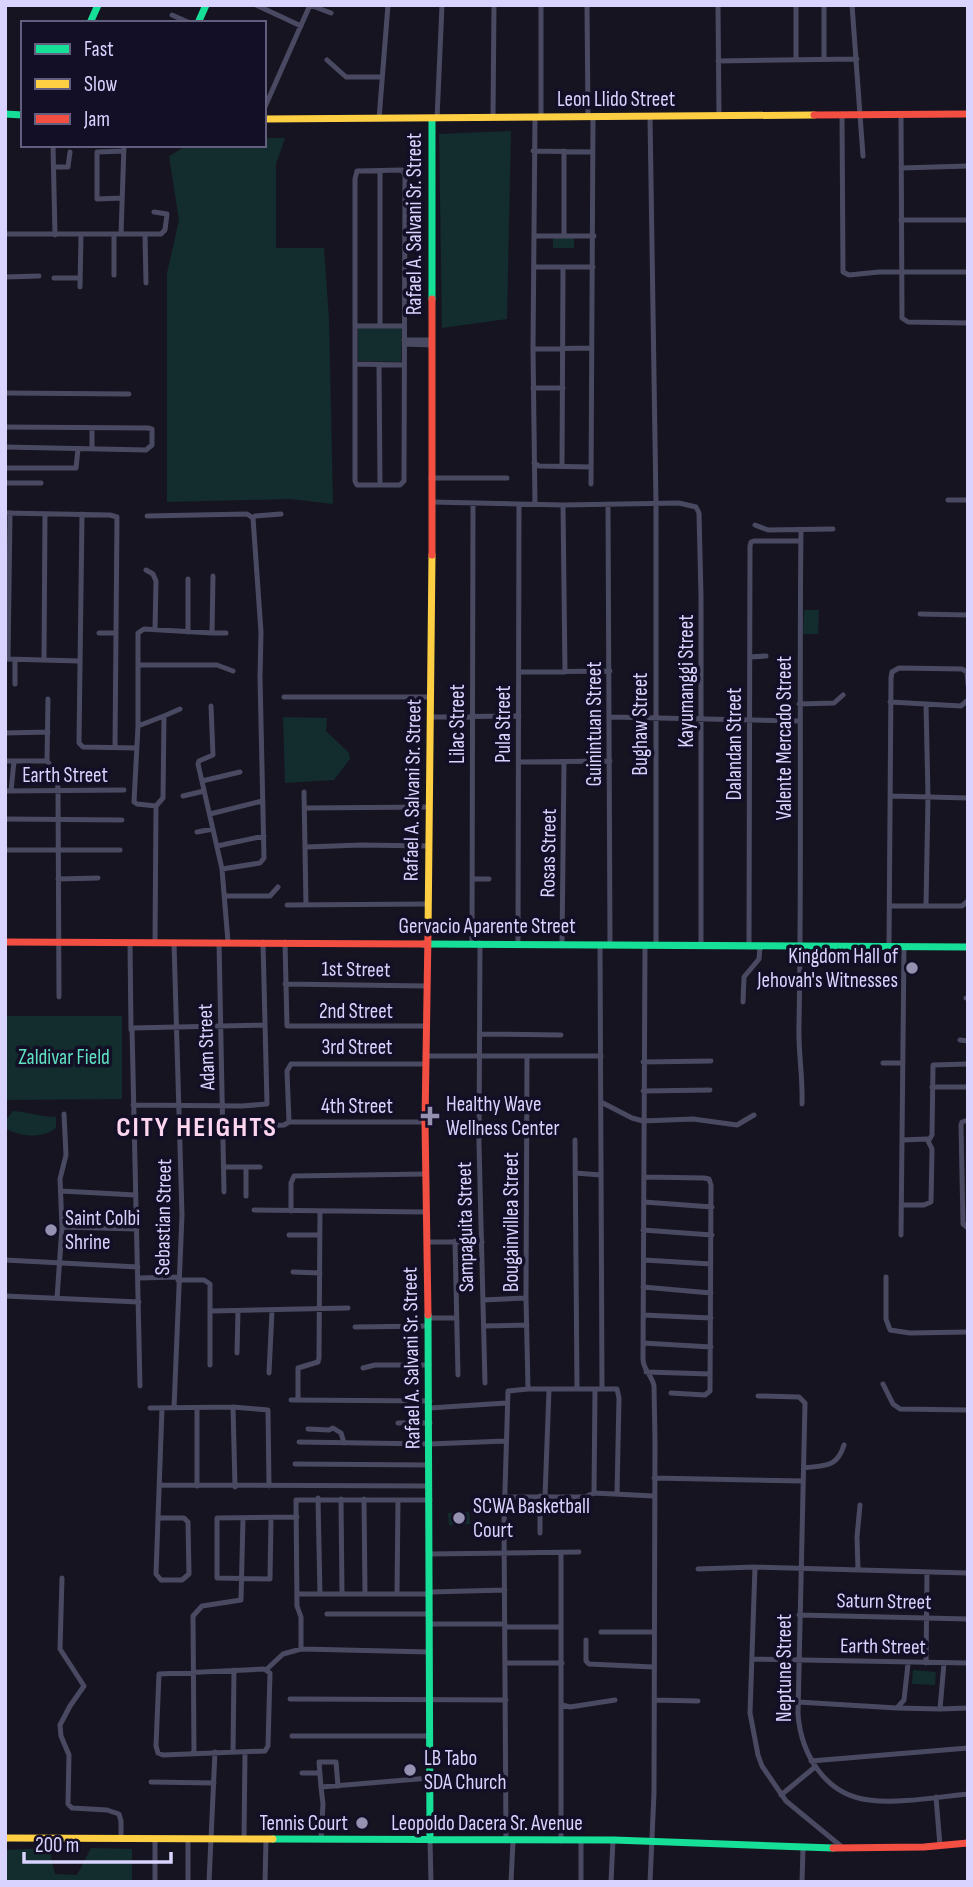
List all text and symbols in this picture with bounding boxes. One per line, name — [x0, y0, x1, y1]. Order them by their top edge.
legend — [21, 21, 266, 147]
text: Fast — [84, 37, 114, 62]
text: Slow — [84, 72, 118, 97]
street label: Leon Llido Street — [557, 87, 675, 112]
text: Jam — [83, 107, 110, 132]
street label: Rafael A. Salvani Sr. Street — [402, 133, 427, 315]
street label: Kayumanggi Street — [674, 614, 699, 748]
street label: Valente Mercado Street — [772, 656, 797, 820]
street label: Guinintuan Street — [582, 661, 607, 787]
street label: Bughaw Street — [628, 673, 653, 775]
street label: Lilac Street — [445, 684, 470, 764]
street label: Pula Street — [491, 685, 516, 763]
street label: Dalandan Street — [722, 688, 747, 800]
street label: Rafael A. Salvani Sr. Street — [398, 699, 427, 881]
street label: Earth Street — [22, 763, 108, 788]
street label: Rosas Street — [535, 808, 562, 898]
street label: Gervacio Aparente Street — [398, 914, 576, 939]
place label: Kingdom Hall of Jehovah's Witnesses — [756, 944, 899, 993]
street label: 1st Street — [321, 956, 391, 983]
marker: Kingdom Hall of Jehovah's Witnesses — [904, 960, 920, 976]
street label: 2nd Street — [319, 999, 393, 1024]
street label: Adam Street — [192, 1003, 221, 1092]
street label: 3rd Street — [322, 1035, 392, 1060]
park label: Zaldivar Field — [18, 1045, 110, 1070]
place label: Healthy Wave Wellness Center — [446, 1092, 559, 1141]
street label: 4th Street — [321, 1094, 393, 1119]
marker: Healthy Wave Wellness Center — [420, 1106, 440, 1126]
district label: CITY HEIGHTS — [116, 1111, 278, 1144]
street label: Bougainvillea Street — [499, 1152, 524, 1292]
street label: Sebastian Street — [150, 1158, 177, 1276]
street label: Sampaguita Street — [452, 1162, 479, 1292]
place label: Saint Colbi Shrine — [65, 1206, 140, 1255]
marker: Saint Colbi Shrine — [43, 1222, 59, 1238]
street label: Rafael A. Salvani Sr. Street — [397, 1267, 426, 1449]
place label: SCWA Basketball Court — [473, 1494, 590, 1543]
marker: SCWA Basketball Court — [451, 1510, 467, 1526]
street label: Saturn Street — [836, 1588, 932, 1615]
street label: Neptune Street — [772, 1614, 797, 1722]
street label: Earth Street — [840, 1633, 926, 1660]
place label: LB Tabo SDA Church — [424, 1746, 506, 1795]
marker: LB Tabo SDA Church — [402, 1762, 418, 1778]
place label: Tennis Court — [259, 1811, 348, 1836]
street label: Leopoldo Dacera Sr. Avenue — [391, 1811, 583, 1836]
marker: Tennis Court — [354, 1815, 370, 1831]
scale bar — [24, 1820, 172, 1864]
text: 200 m — [35, 1833, 79, 1858]

